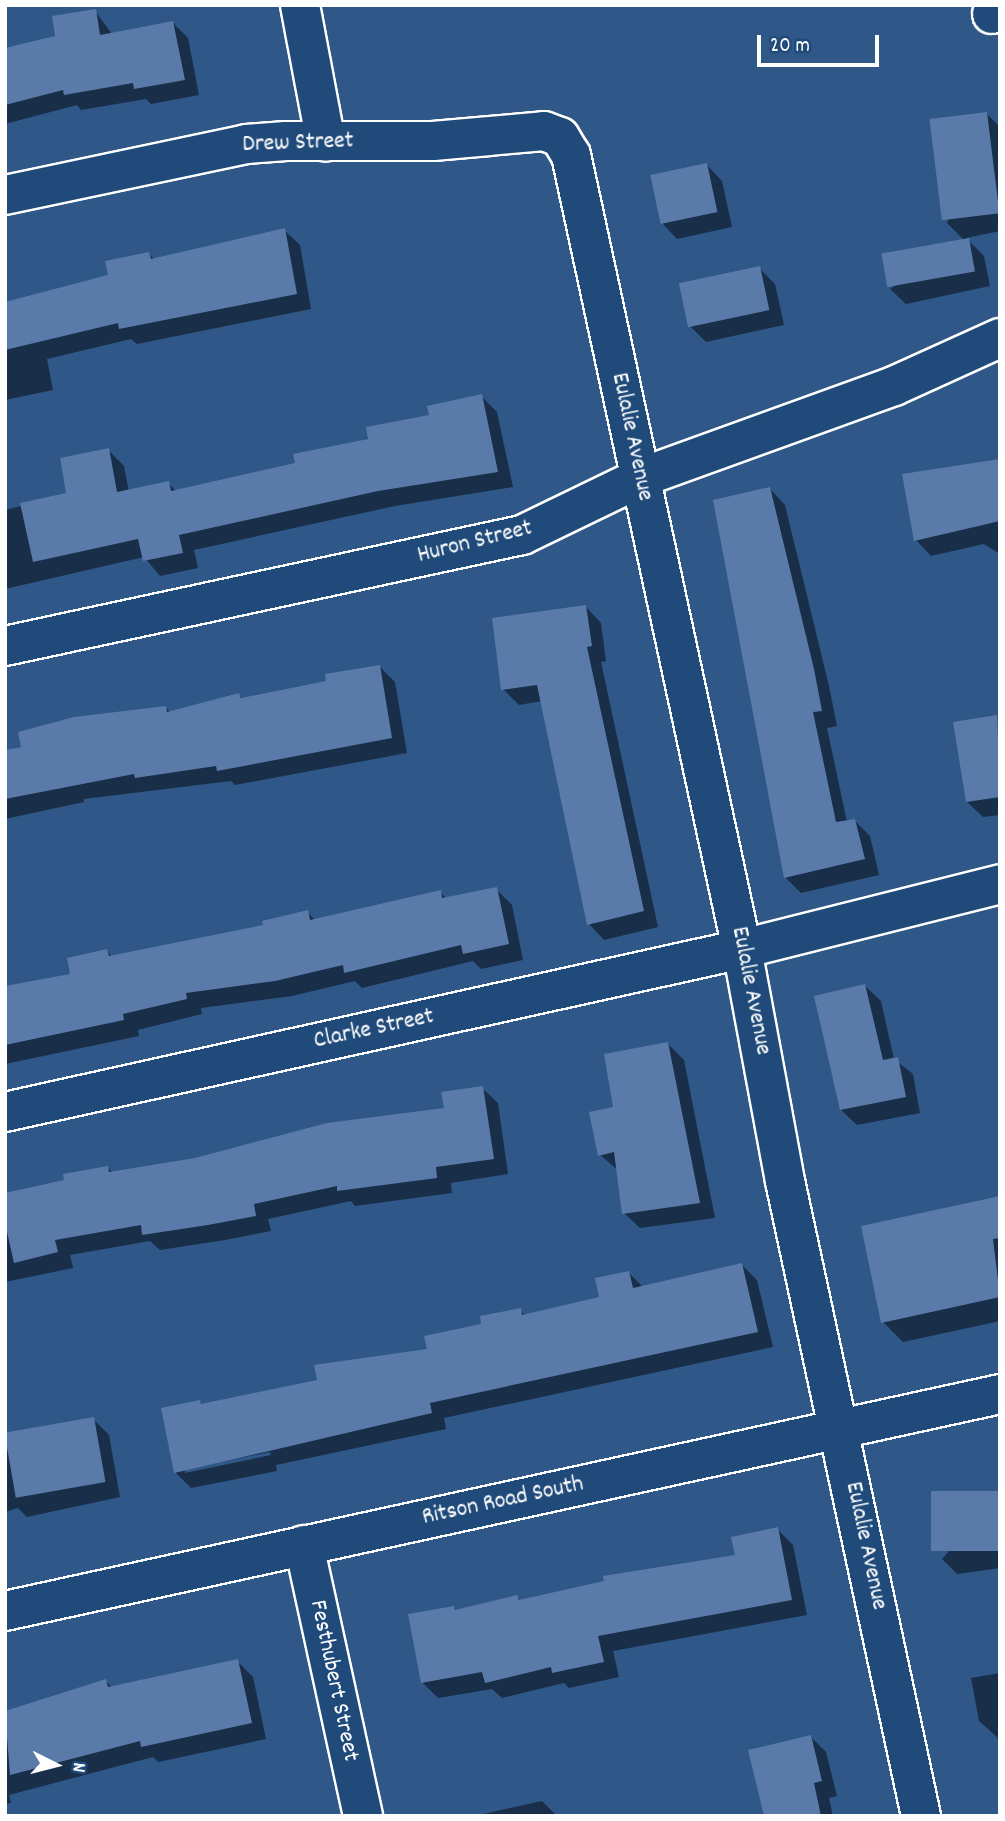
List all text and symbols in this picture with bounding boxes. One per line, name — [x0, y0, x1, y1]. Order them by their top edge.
scale bar — [760, 21, 883, 65]
text: 20 m — [770, 32, 810, 62]
street label: Drew Street — [242, 128, 354, 160]
street label: Eulalie Avenue — [603, 370, 659, 504]
street label: Huron Street — [415, 515, 535, 571]
street label: Eulalie Avenue — [723, 924, 777, 1058]
street label: Clarke Street — [311, 1003, 437, 1057]
street label: Ritson Road South — [420, 1471, 586, 1533]
street label: Eulalie Avenue — [837, 1479, 893, 1613]
street label: Festhubert Street — [302, 1598, 364, 1764]
north arrow — [21, 1730, 91, 1800]
text: N — [63, 1761, 91, 1773]

